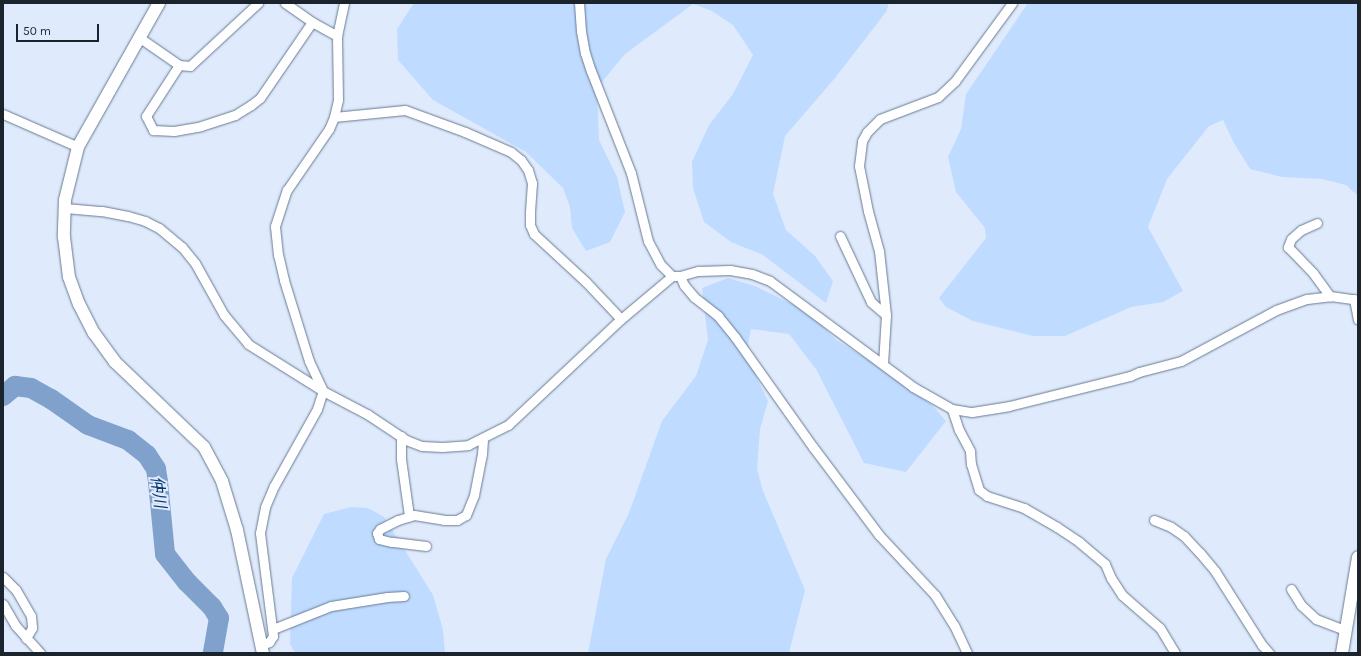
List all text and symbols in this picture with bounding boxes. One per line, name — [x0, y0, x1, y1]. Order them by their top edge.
scale bar — [18, 16, 101, 42]
text: 50 m — [23, 24, 51, 38]
water label: 仲川 — [147, 475, 169, 509]

